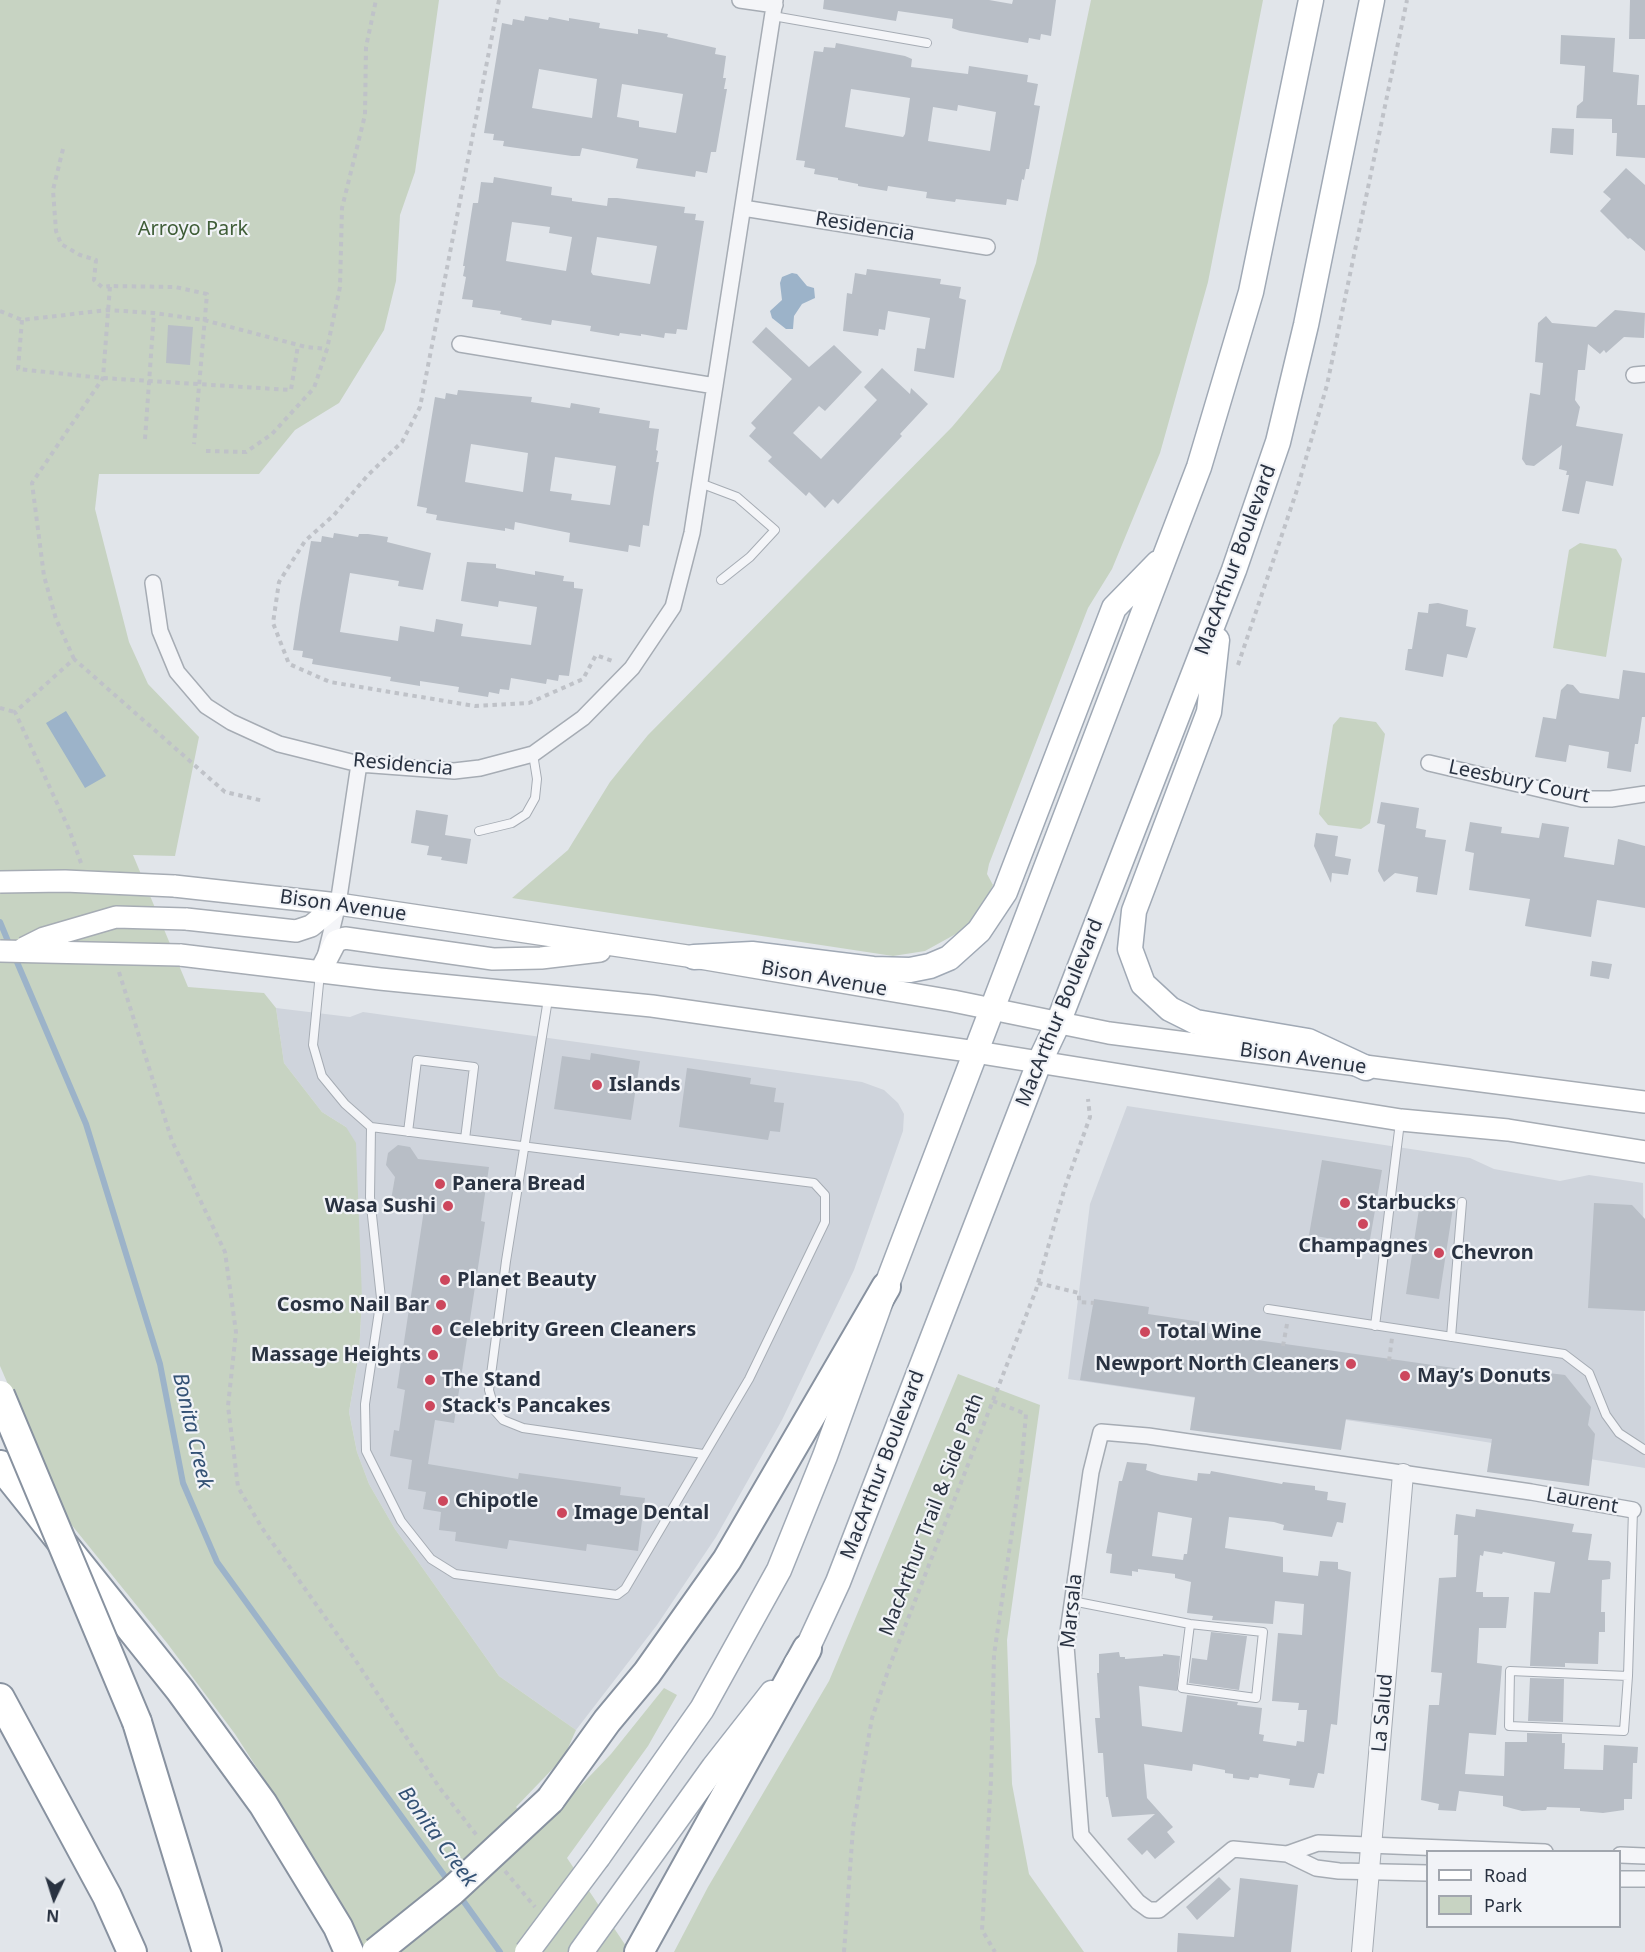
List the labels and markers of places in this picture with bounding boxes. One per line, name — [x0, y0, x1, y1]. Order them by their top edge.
place label: Islands — [609, 1073, 680, 1097]
marker: Islands — [590, 1078, 604, 1092]
place label: Panera Bread — [452, 1172, 585, 1196]
marker: Panera Bread — [433, 1177, 447, 1191]
place label: Starbucks — [1357, 1191, 1456, 1215]
place label: Wasa Sushi — [325, 1194, 436, 1218]
marker: Starbucks — [1338, 1196, 1352, 1210]
marker: Wasa Sushi — [441, 1199, 455, 1213]
marker: Champagnes — [1356, 1217, 1370, 1231]
place label: Champagnes — [1298, 1234, 1428, 1258]
place label: Chevron — [1451, 1241, 1534, 1265]
marker: Chevron — [1432, 1246, 1446, 1260]
place label: Planet Beauty — [457, 1268, 596, 1292]
marker: Planet Beauty — [438, 1273, 452, 1287]
place label: Cosmo Nail Bar — [277, 1293, 429, 1317]
marker: Cosmo Nail Bar — [434, 1298, 448, 1312]
place label: Celebrity Green Cleaners — [449, 1318, 696, 1342]
place label: Total Wine — [1157, 1320, 1262, 1344]
marker: Celebrity Green Cleaners — [430, 1323, 444, 1337]
marker: Total Wine — [1138, 1325, 1152, 1339]
place label: Massage Heights — [251, 1343, 421, 1367]
marker: Massage Heights — [426, 1348, 440, 1362]
place label: Newport North Cleaners — [1095, 1352, 1339, 1376]
marker: Newport North Cleaners — [1344, 1357, 1358, 1371]
place label: May’s Donuts — [1417, 1364, 1551, 1388]
place label: The Stand — [442, 1368, 541, 1392]
marker: May’s Donuts — [1398, 1369, 1412, 1383]
marker: The Stand — [423, 1373, 437, 1387]
place label: Stack's Pancakes — [442, 1394, 610, 1418]
marker: Stack's Pancakes — [423, 1399, 437, 1413]
place label: Chipotle — [455, 1489, 539, 1513]
marker: Chipotle — [436, 1494, 450, 1508]
place label: Image Dental — [574, 1501, 709, 1525]
marker: Image Dental — [555, 1506, 569, 1520]

